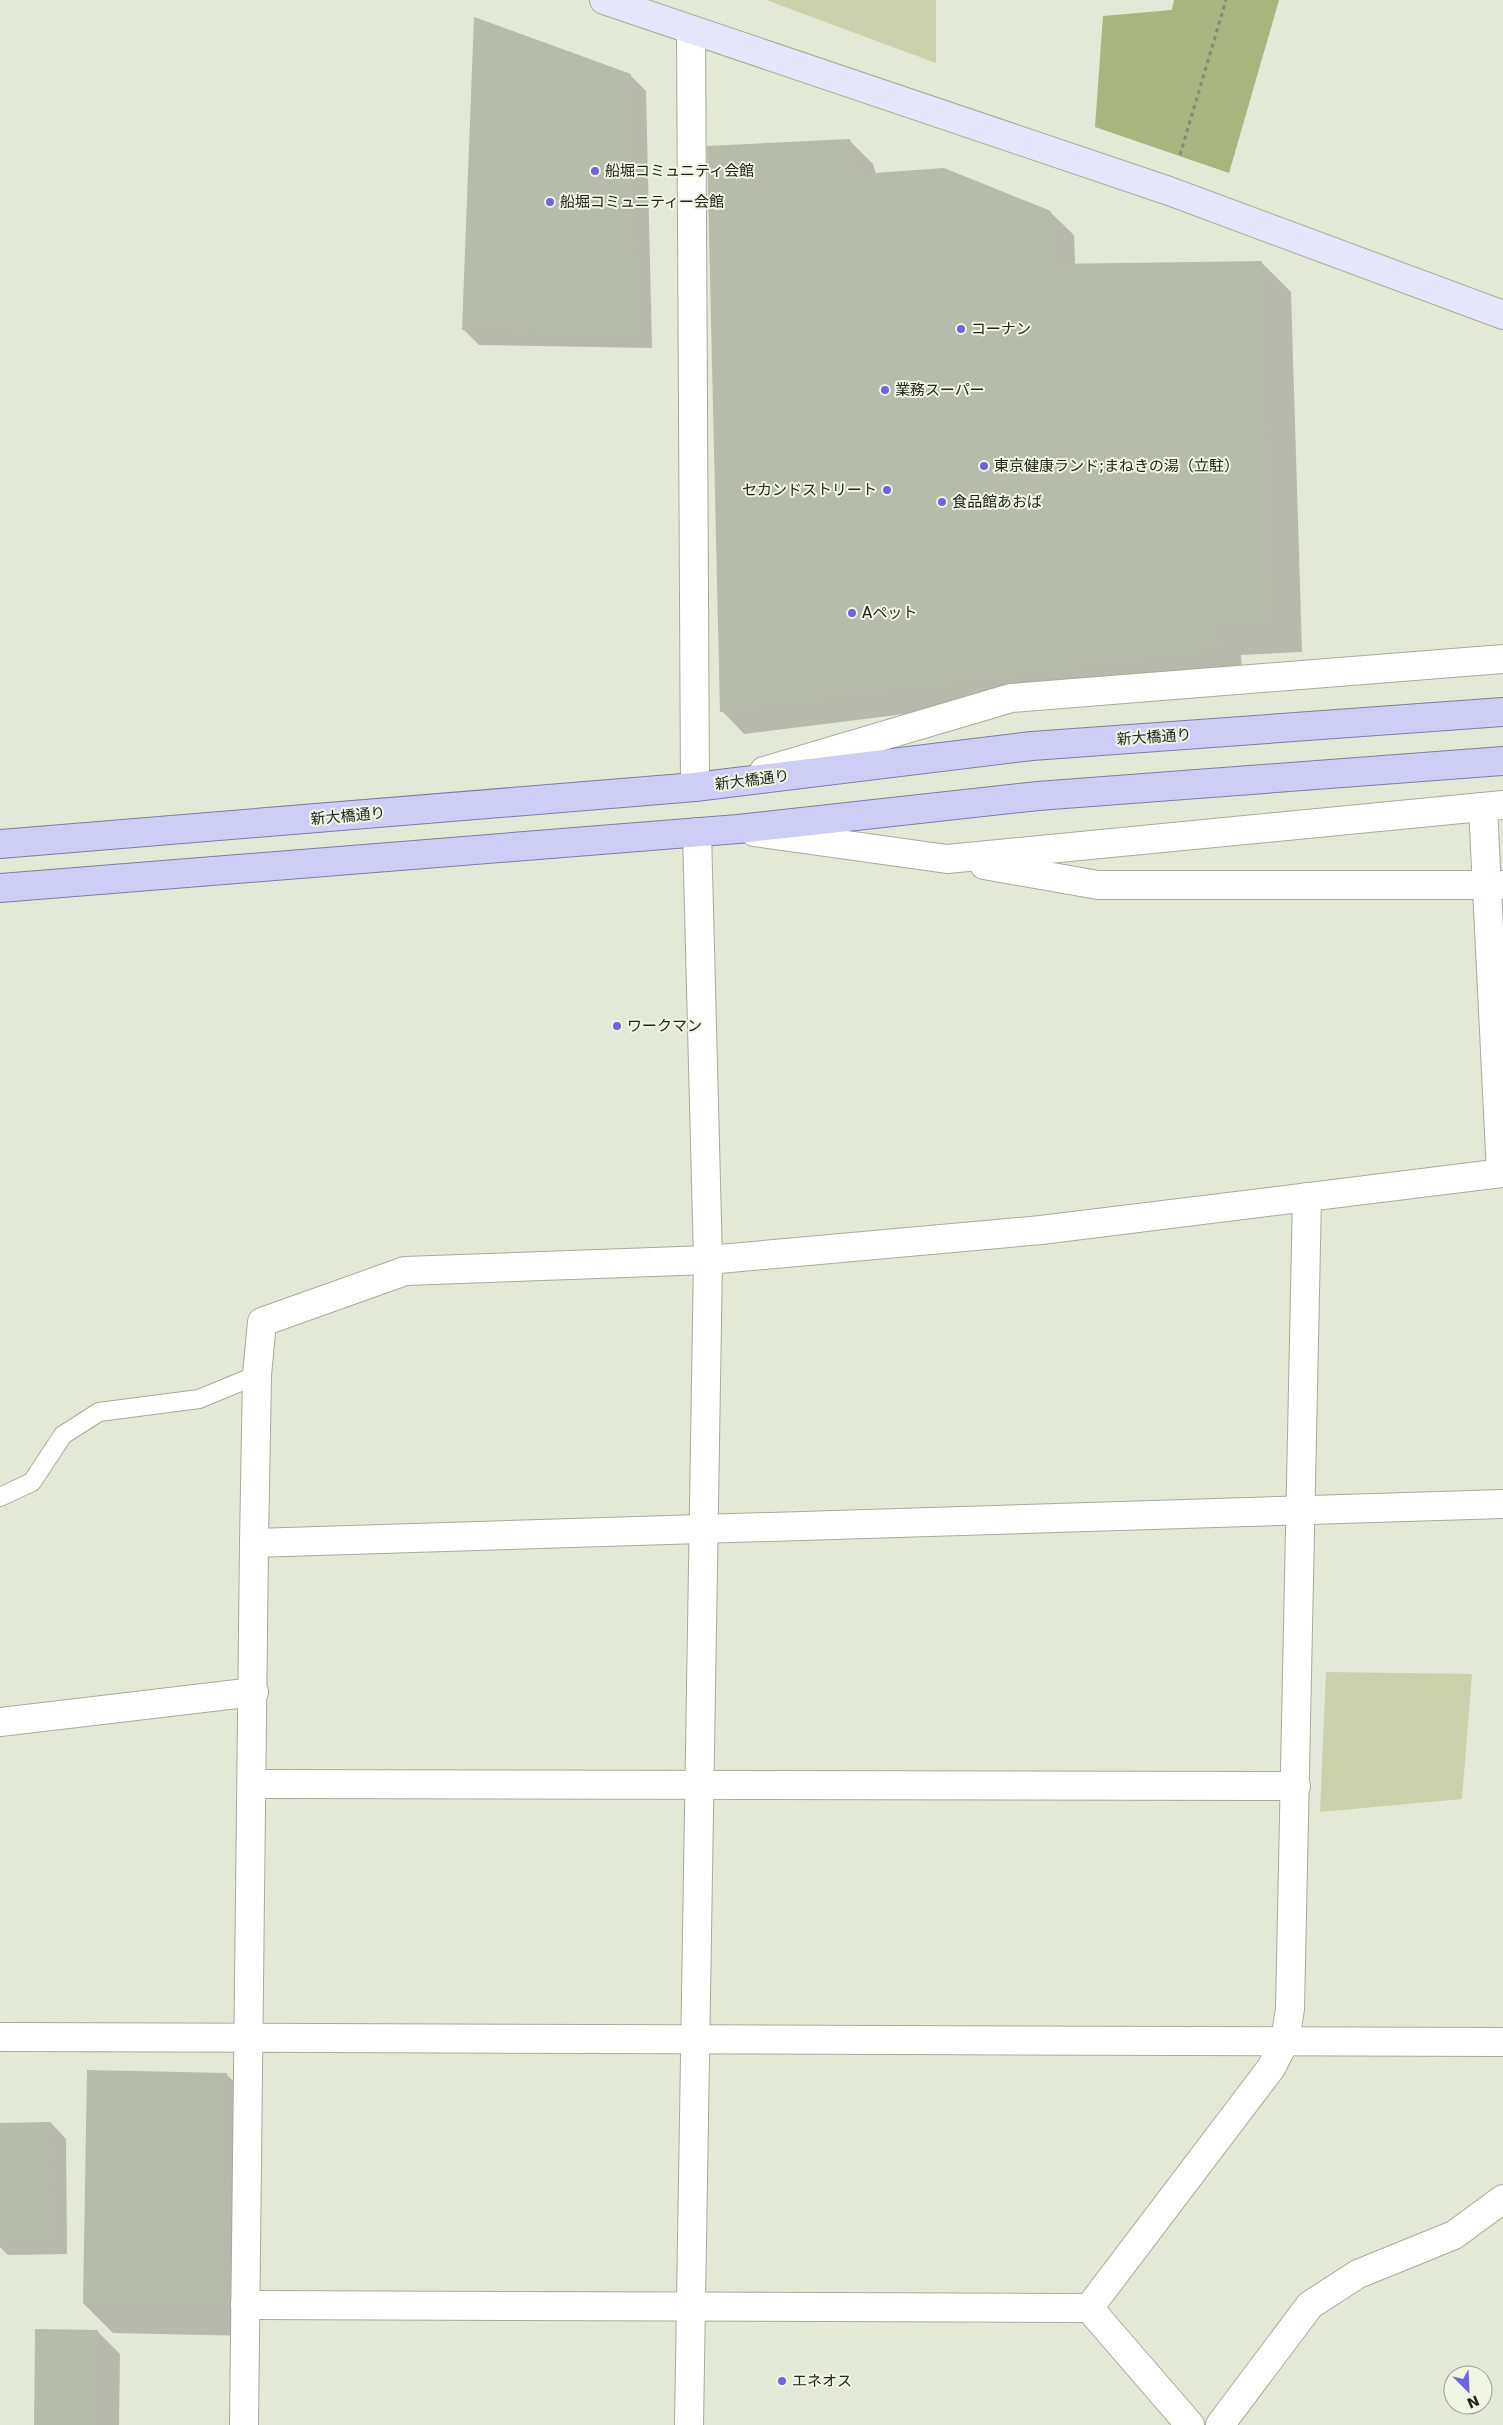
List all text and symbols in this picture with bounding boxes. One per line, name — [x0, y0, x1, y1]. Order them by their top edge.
place label: 船堀コミュニティ会館 — [605, 162, 754, 180]
marker: 船堀コミュニティ会館 — [589, 165, 601, 177]
place label: 船堀コミュニティー会館 — [560, 193, 724, 211]
marker: 船堀コミュニティー会館 — [544, 196, 556, 208]
place label: コーナン — [971, 320, 1031, 338]
marker: コーナン — [955, 323, 967, 335]
place label: 業務スーパー — [895, 381, 985, 399]
marker: 業務スーパー — [879, 384, 891, 396]
place label: 東京健康ランド;まねきの湯（立駐） — [994, 457, 1239, 475]
marker: 東京健康ランド;まねきの湯（立駐） — [978, 460, 990, 472]
place label: セカンドストリート — [742, 481, 877, 499]
marker: セカンドストリート — [881, 484, 893, 496]
place label: 食品館あおば — [952, 493, 1042, 511]
marker: 食品館あおば — [936, 496, 948, 508]
place label: Aペット — [862, 604, 917, 622]
marker: Aペット — [846, 607, 858, 619]
street label: 新大橋通り — [1116, 725, 1192, 749]
street label: 新大橋通り — [714, 766, 790, 794]
street label: 新大橋通り — [310, 804, 386, 828]
place label: ワークマン — [627, 1017, 702, 1035]
marker: ワークマン — [611, 1020, 623, 1032]
north arrow — [1443, 2365, 1493, 2415]
place label: エネオス — [792, 2372, 852, 2390]
marker: エネオス — [776, 2375, 788, 2387]
text: N — [1465, 2392, 1482, 2412]

